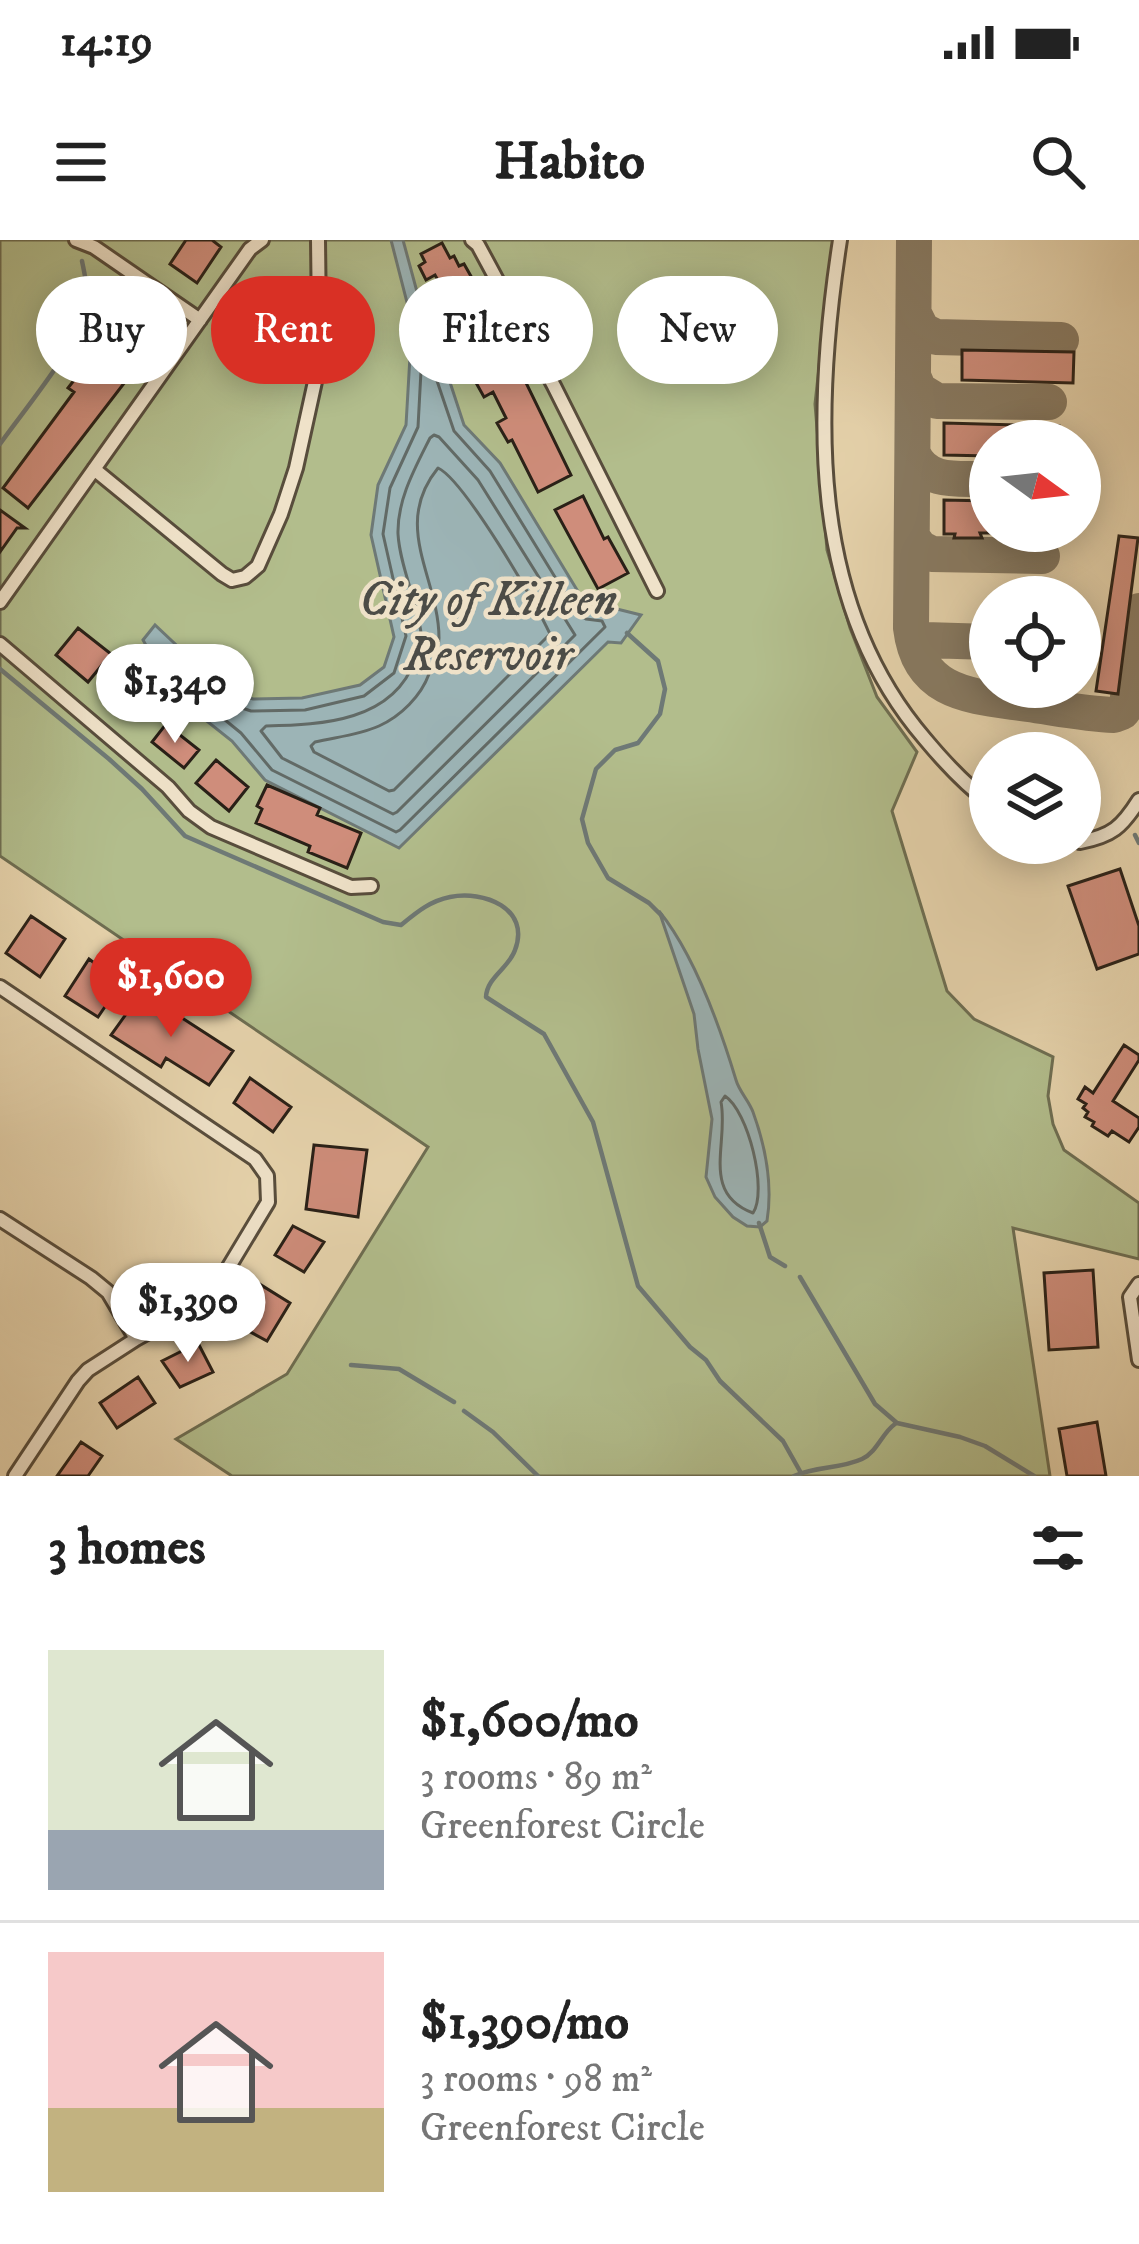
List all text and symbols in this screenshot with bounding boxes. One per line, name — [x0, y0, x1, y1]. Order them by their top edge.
text: 14:19 — [60, 14, 153, 70]
icon: menu — [48, 129, 114, 195]
text: Habito — [494, 129, 645, 196]
icon: search — [1025, 129, 1091, 195]
chip: Buy — [36, 276, 187, 384]
chip: Rent — [211, 276, 375, 384]
chip: Filters — [399, 276, 593, 384]
chip: New — [617, 276, 778, 384]
north arrow — [969, 420, 1101, 552]
map controls — [969, 420, 1101, 864]
water label: City of Killeen Reservoir — [359, 571, 617, 686]
button: locate — [969, 576, 1101, 708]
pin: $1,340 — [77, 644, 273, 746]
text: $1,340 — [123, 658, 227, 707]
button: layers — [969, 732, 1101, 864]
pin: $1,600 — [73, 938, 269, 1040]
text: $1,600 — [117, 952, 225, 1001]
pin: $1,390 — [90, 1263, 286, 1365]
text: $1,390 — [137, 1277, 239, 1326]
icon: filters — [1025, 1515, 1091, 1581]
text: 3 homes — [48, 1516, 206, 1580]
text: $1,600/mo — [420, 1689, 639, 1753]
icon: home — [144, 1698, 288, 1842]
text: 3 rooms · 89 m² — [420, 1753, 652, 1802]
text: Greenforest Circle — [420, 1802, 705, 1851]
text: $1,390/mo — [420, 1991, 629, 2055]
icon: home — [144, 2000, 288, 2144]
text: 3 rooms · 98 m² — [420, 2055, 652, 2104]
text: Greenforest Circle — [420, 2104, 705, 2153]

